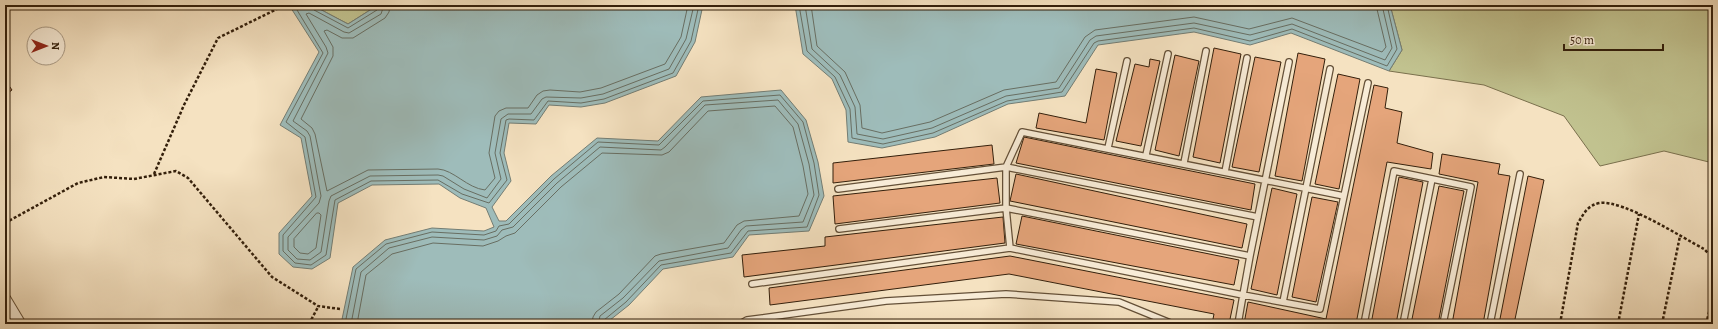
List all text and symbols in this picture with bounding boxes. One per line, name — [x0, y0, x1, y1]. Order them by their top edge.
north arrow — [26, 26, 66, 66]
scale bar — [1564, 26, 1663, 52]
text: 50 m — [1570, 32, 1594, 48]
text: N — [48, 42, 63, 50]

